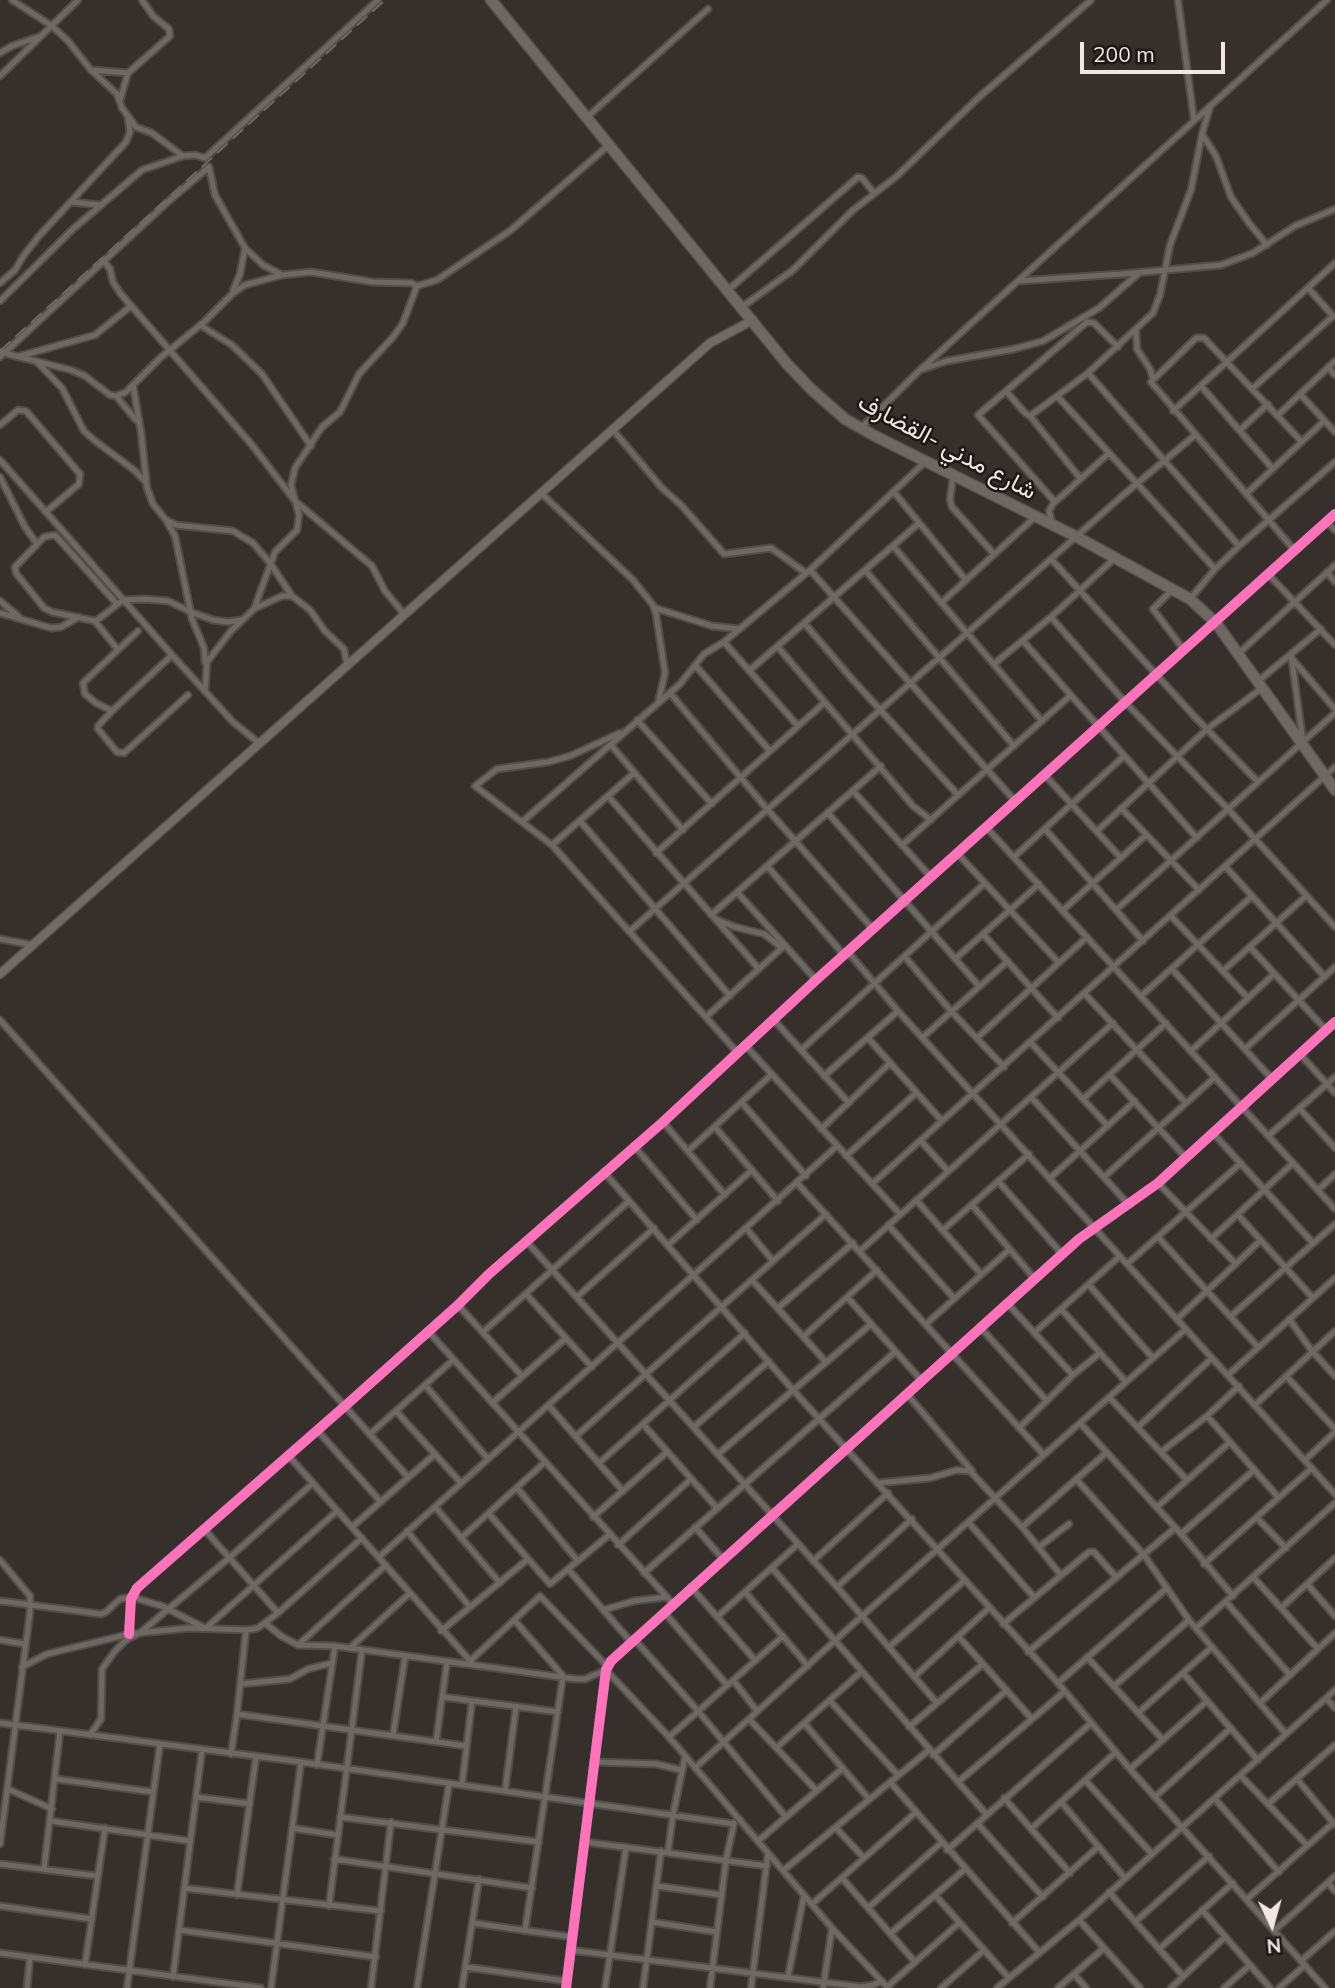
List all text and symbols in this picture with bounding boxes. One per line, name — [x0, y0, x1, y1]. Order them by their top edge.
scale bar — [1083, 28, 1228, 72]
text: 200 m — [1093, 41, 1155, 67]
street label: شارع مدني -القضارف — [853, 388, 1041, 506]
north arrow — [1237, 1890, 1307, 1960]
text: N — [1266, 1933, 1282, 1958]

